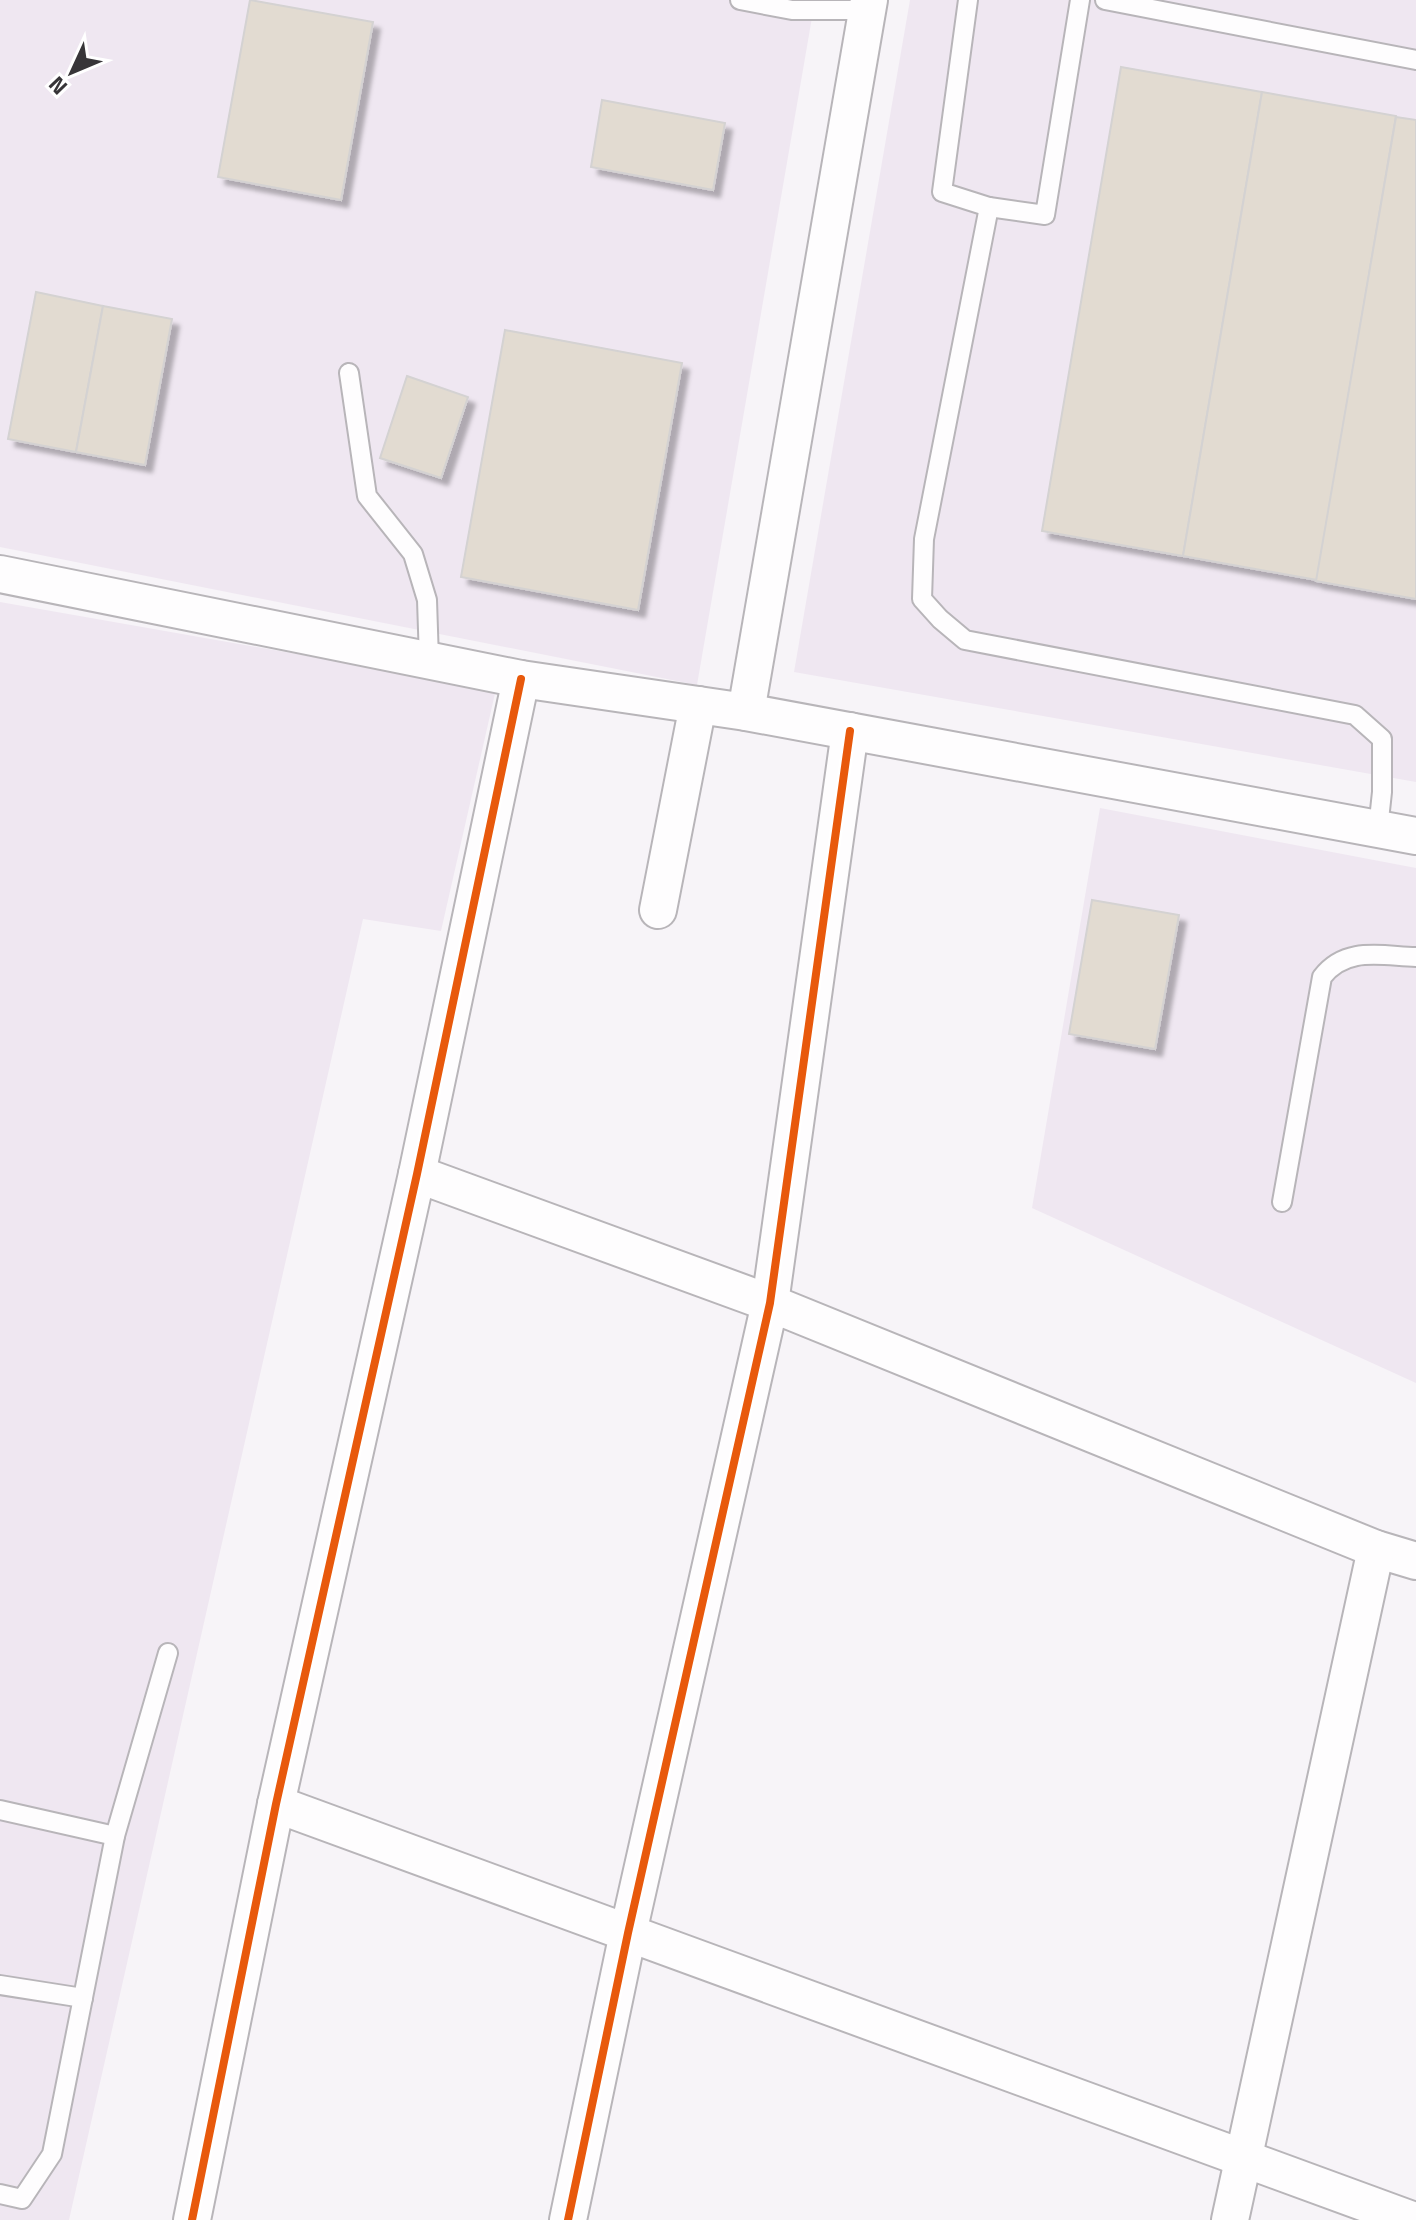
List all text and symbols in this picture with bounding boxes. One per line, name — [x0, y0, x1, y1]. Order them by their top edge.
north arrow — [32, 32, 112, 112]
text: N — [40, 69, 75, 103]

